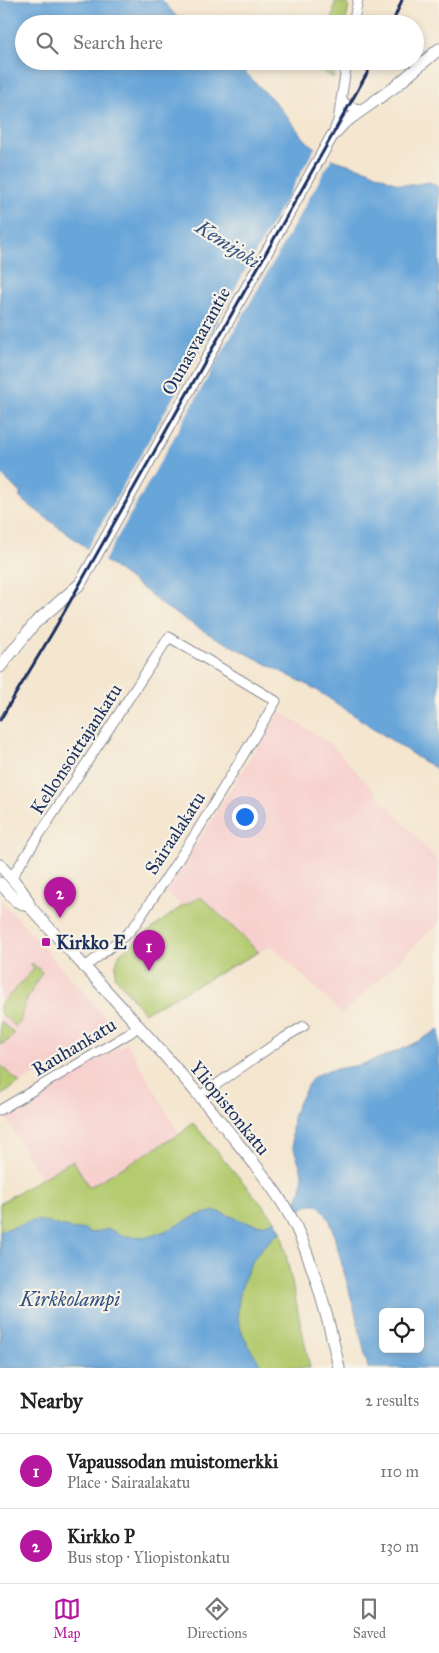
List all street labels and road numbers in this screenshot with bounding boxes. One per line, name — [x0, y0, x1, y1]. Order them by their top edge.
street label: Ounasvaarantie — [157, 283, 235, 399]
street label: Kellonsoittajankatu — [25, 679, 127, 819]
street label: Sairaalakatu — [140, 787, 210, 879]
street label: Rauhankatu — [28, 1013, 120, 1081]
street label: Yliopistonkatu — [185, 1056, 275, 1160]

